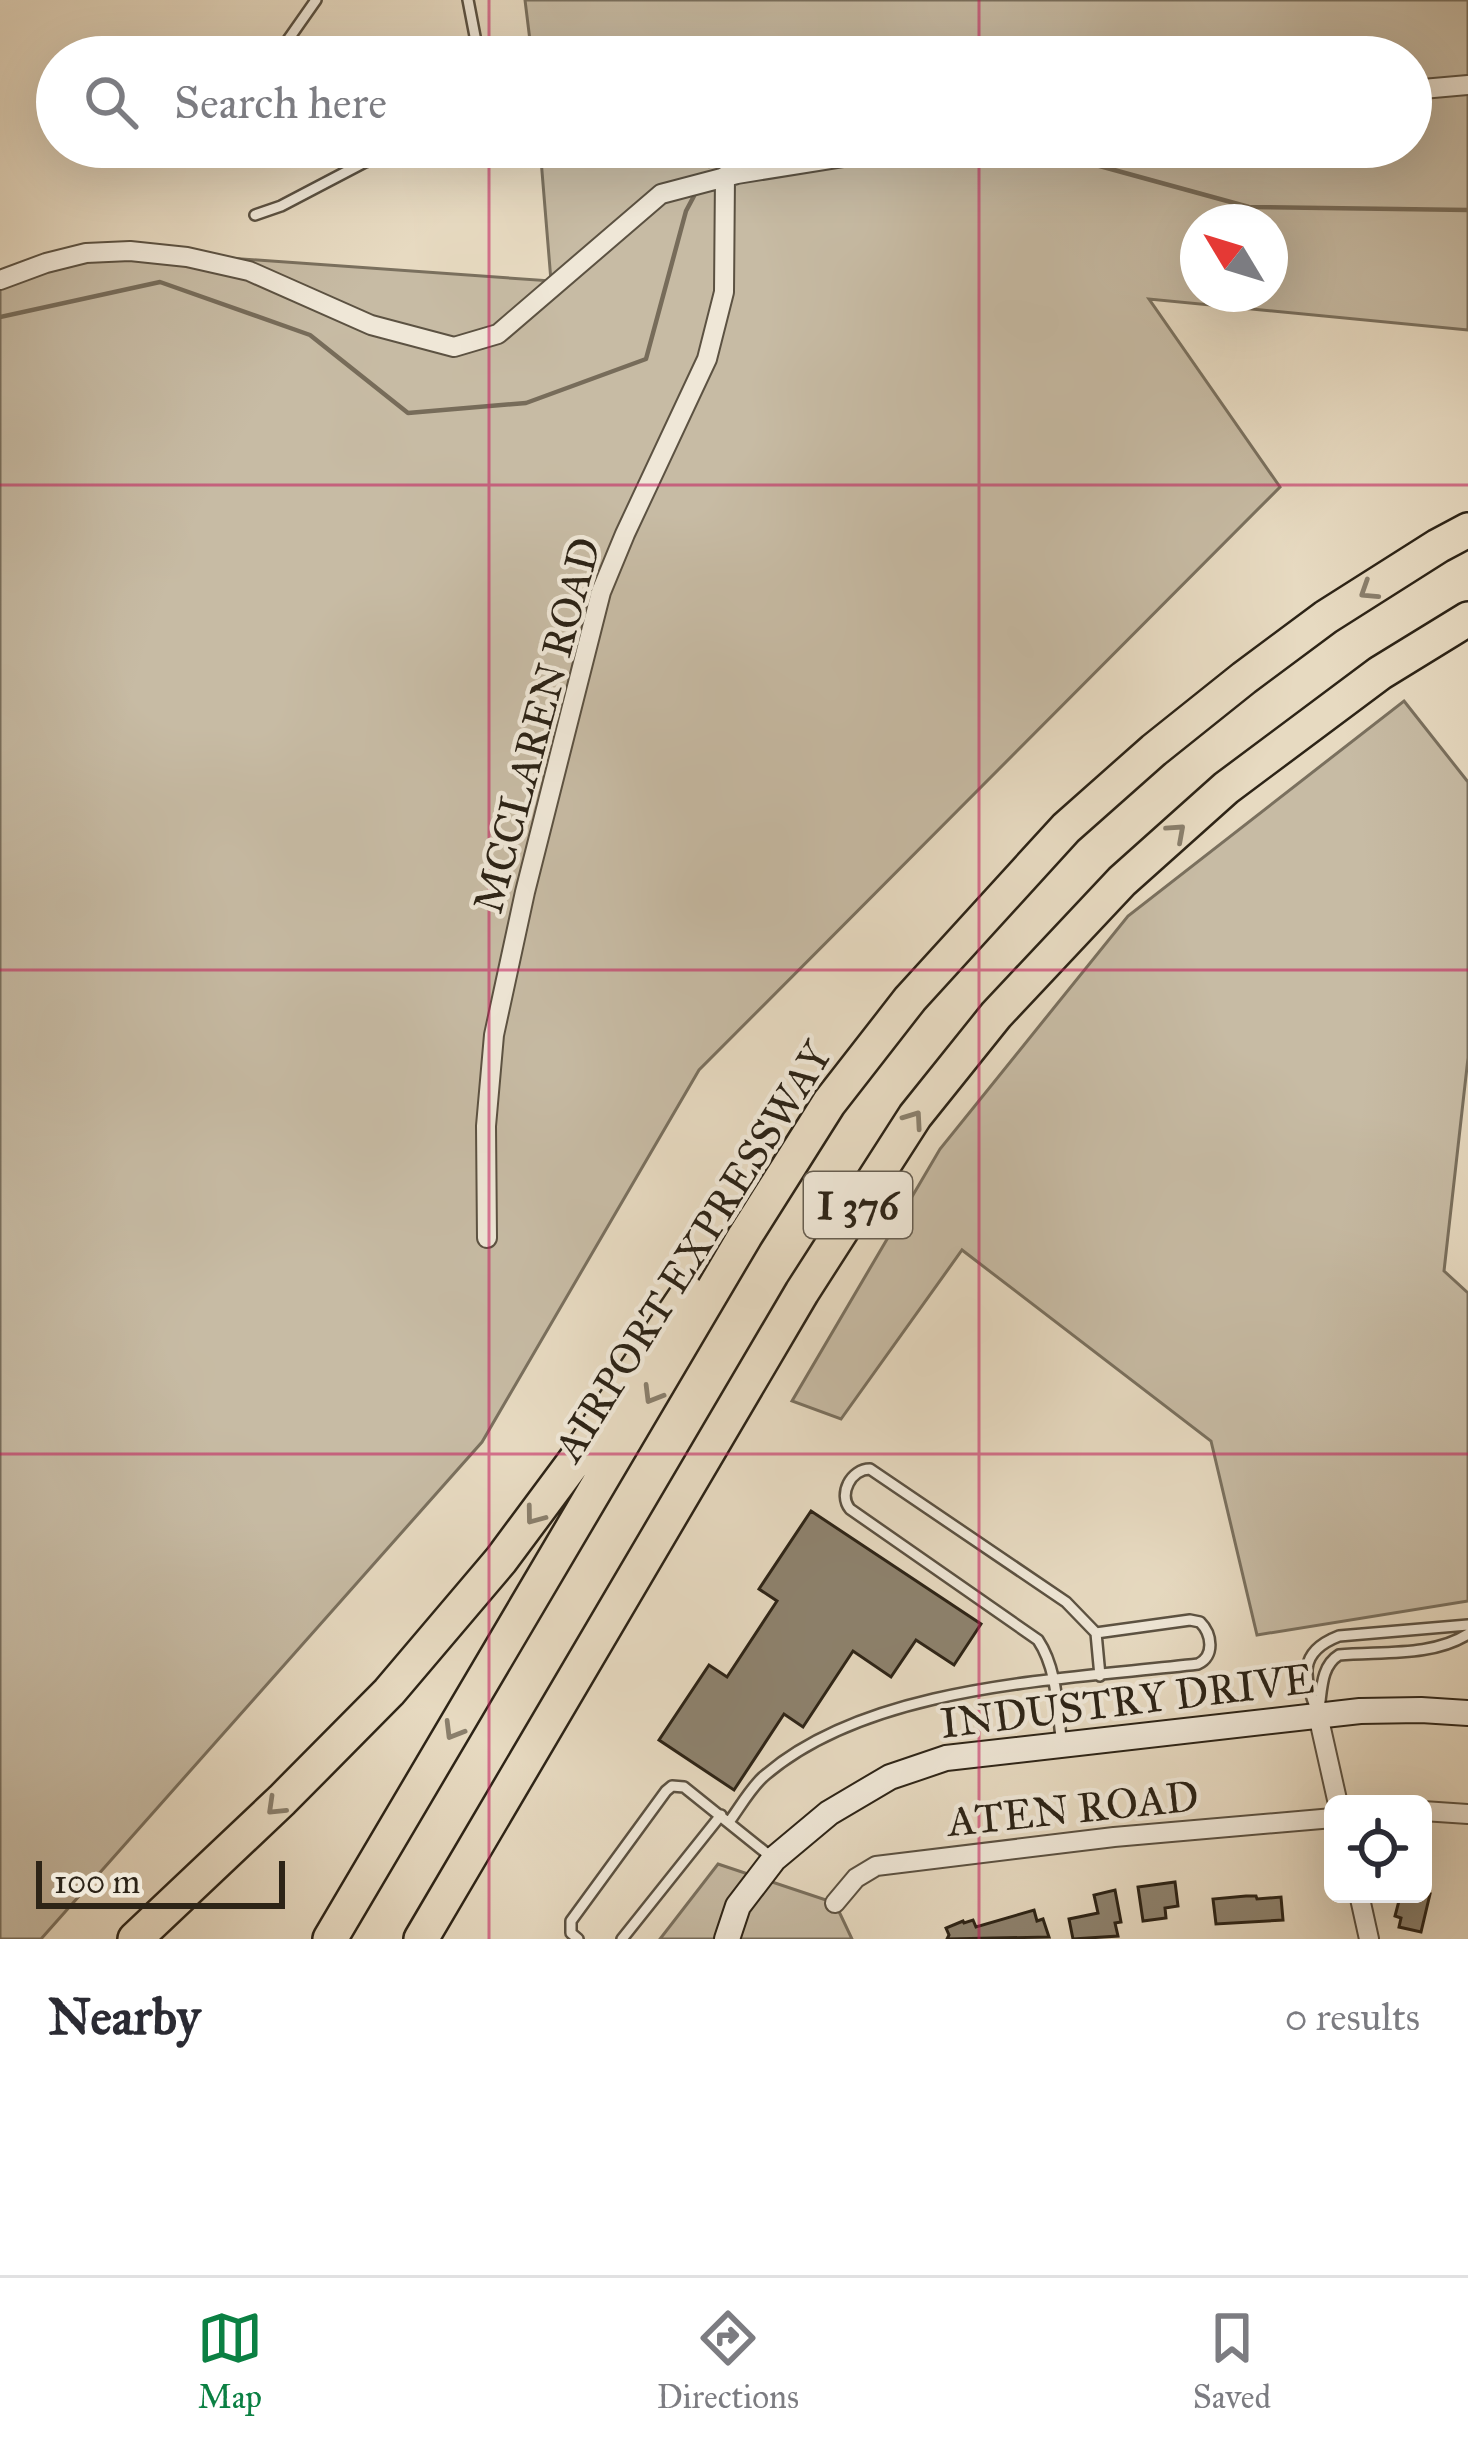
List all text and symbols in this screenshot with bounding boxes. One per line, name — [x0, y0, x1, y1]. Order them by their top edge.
search box — [36, 36, 1432, 168]
icon: search — [78, 69, 144, 135]
text: Search here — [174, 75, 387, 130]
north arrow — [1180, 204, 1288, 312]
street label: MCCLAREN ROAD — [462, 532, 612, 919]
one-way arrow — [1359, 576, 1381, 599]
one-way arrow — [1163, 825, 1184, 846]
street label: AIRPORT EXPRESSWAY — [541, 1031, 844, 1473]
one-way arrow — [900, 1110, 922, 1132]
road number: I 376 — [804, 1172, 912, 1238]
one-way arrow — [643, 1382, 666, 1404]
one-way arrow — [526, 1503, 548, 1524]
street label: INDUSTRY DRIVE — [937, 1652, 1317, 1750]
one-way arrow — [444, 1718, 467, 1740]
street label: ATEN ROAD — [943, 1770, 1201, 1848]
one-way arrow — [267, 1792, 289, 1814]
map controls — [1324, 1795, 1432, 1903]
button: locate — [1324, 1795, 1432, 1903]
scale bar — [36, 1855, 285, 1908]
text: 100 m — [54, 1862, 140, 1902]
text: Nearby — [48, 1986, 200, 2048]
text: 0 results — [1285, 1993, 1420, 2041]
tab: Map — [197, 2305, 263, 2417]
tab: Directions — [657, 2305, 799, 2417]
tab: Saved — [1193, 2305, 1271, 2417]

